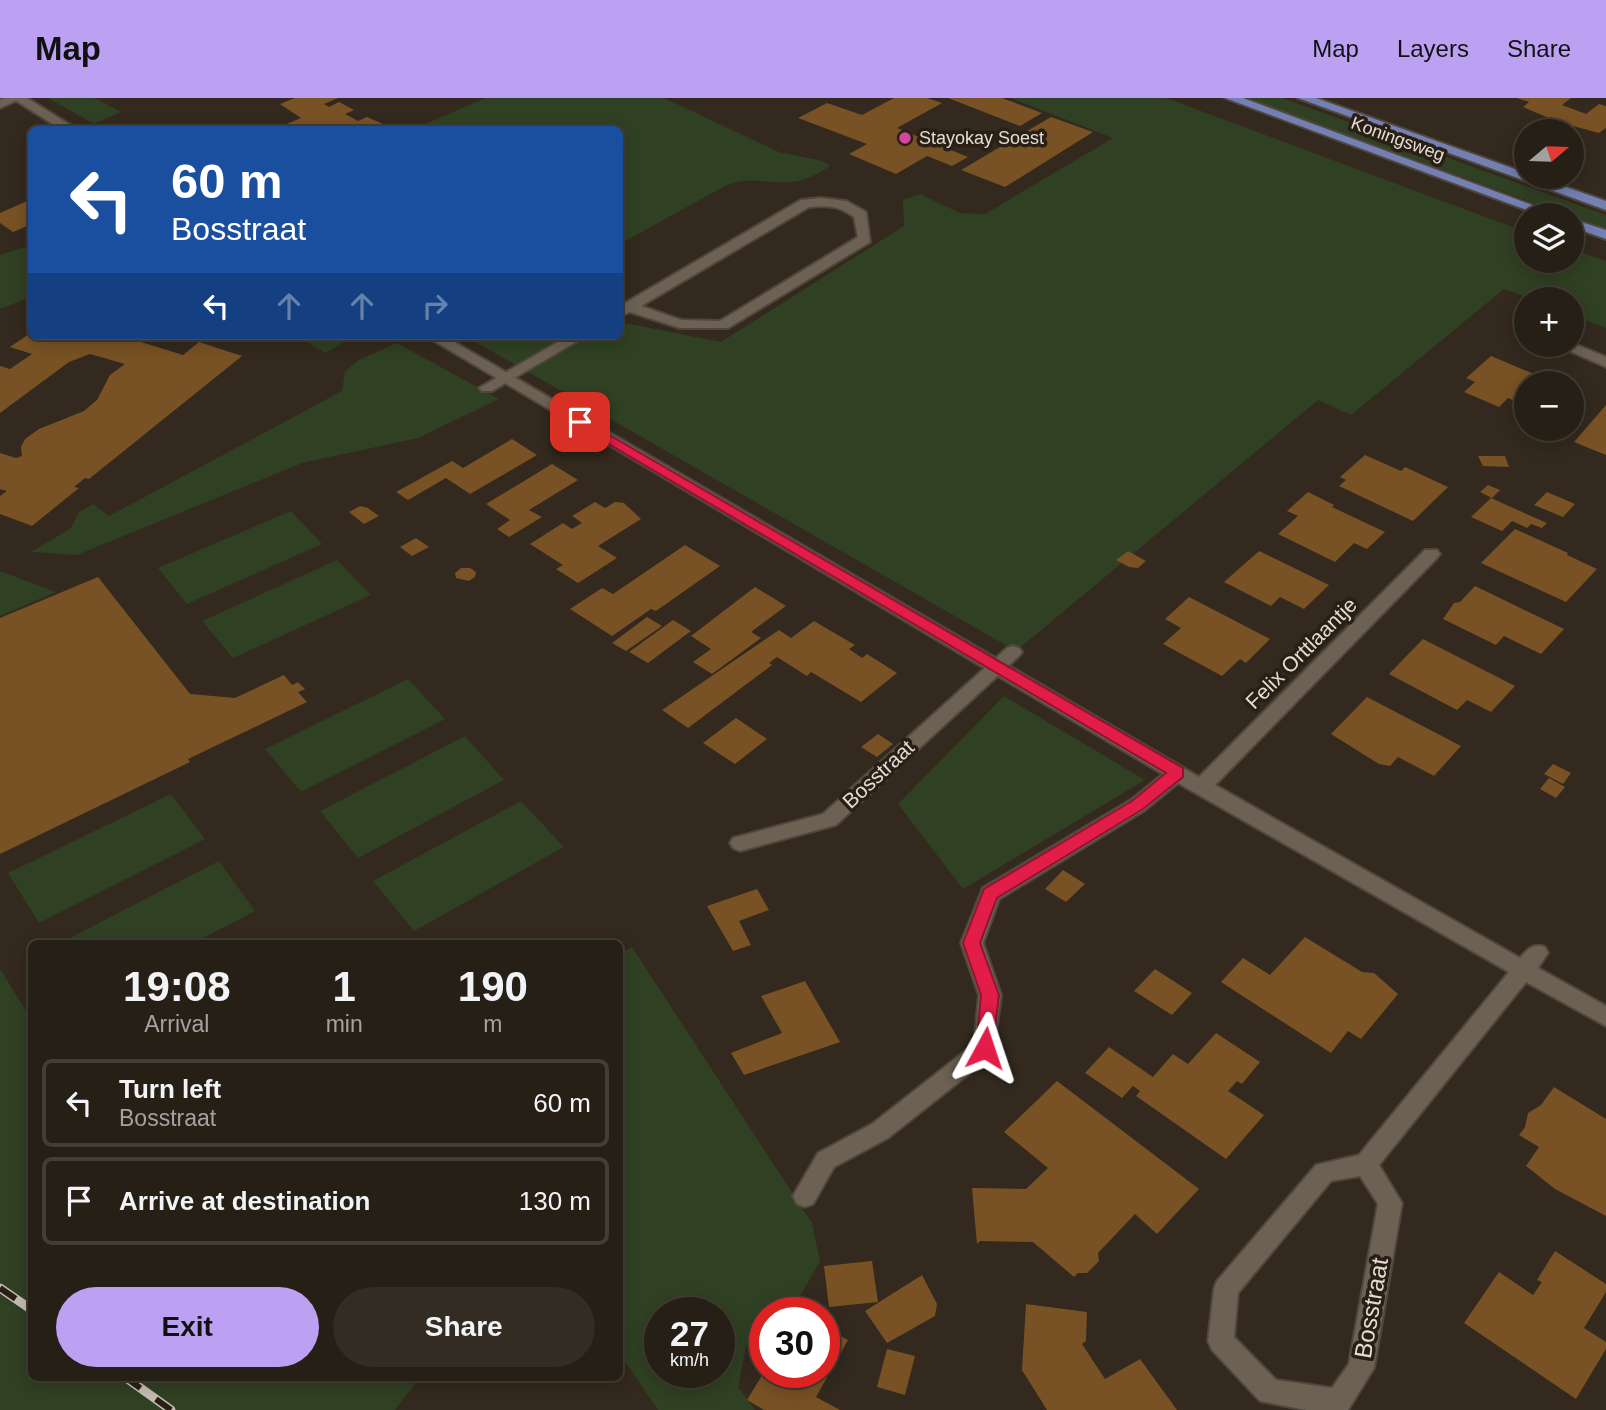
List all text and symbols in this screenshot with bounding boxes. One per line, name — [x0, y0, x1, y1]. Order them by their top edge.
text: Map — [35, 30, 101, 67]
text: Map — [1312, 35, 1359, 62]
text: Layers — [1397, 35, 1469, 62]
text: Share — [1507, 35, 1571, 62]
street label: Koningsweg — [1348, 113, 1448, 165]
north arrow — [1514, 119, 1584, 189]
map controls — [1514, 119, 1584, 441]
place label: Stayokay Soest — [919, 128, 1044, 148]
marker: Stayokay Soest — [897, 130, 913, 146]
icon: left — [56, 154, 147, 245]
text: 60 m — [171, 154, 283, 208]
button: layers — [1514, 203, 1584, 273]
text: Bosstraat — [171, 211, 306, 247]
icon: left — [197, 287, 235, 325]
icon: ahead — [270, 287, 308, 325]
icon: ahead — [343, 287, 381, 325]
icon: right — [416, 287, 454, 325]
button: + — [1514, 287, 1584, 357]
button: − — [1514, 371, 1584, 441]
pin — [550, 392, 610, 452]
icon: arrive — [561, 403, 599, 441]
street label: Felix Orttlaantje — [1241, 593, 1361, 713]
street label: Bosstraat — [838, 735, 918, 813]
text: 19:08 — [123, 963, 231, 1010]
text: 1 — [332, 963, 356, 1010]
text: 190 — [458, 963, 528, 1010]
text: Arrival — [144, 1011, 209, 1037]
text: min — [326, 1011, 363, 1037]
text: m — [483, 1011, 502, 1037]
position arrow — [948, 1011, 1022, 1085]
text: Turn left — [119, 1074, 221, 1104]
icon: left — [60, 1084, 98, 1122]
text: 60 m — [533, 1088, 591, 1118]
text: Bosstraat — [119, 1105, 216, 1131]
icon: arrive — [60, 1182, 98, 1220]
text: Arrive at destination — [119, 1186, 370, 1216]
text: 130 m — [519, 1186, 591, 1216]
street label: Bosstraat — [1349, 1255, 1393, 1360]
button: Exit — [56, 1287, 319, 1367]
button: Share — [333, 1287, 595, 1367]
speed limit sign: 30 — [749, 1297, 840, 1388]
text: 27 — [670, 1314, 709, 1353]
text: km/h — [670, 1350, 709, 1370]

